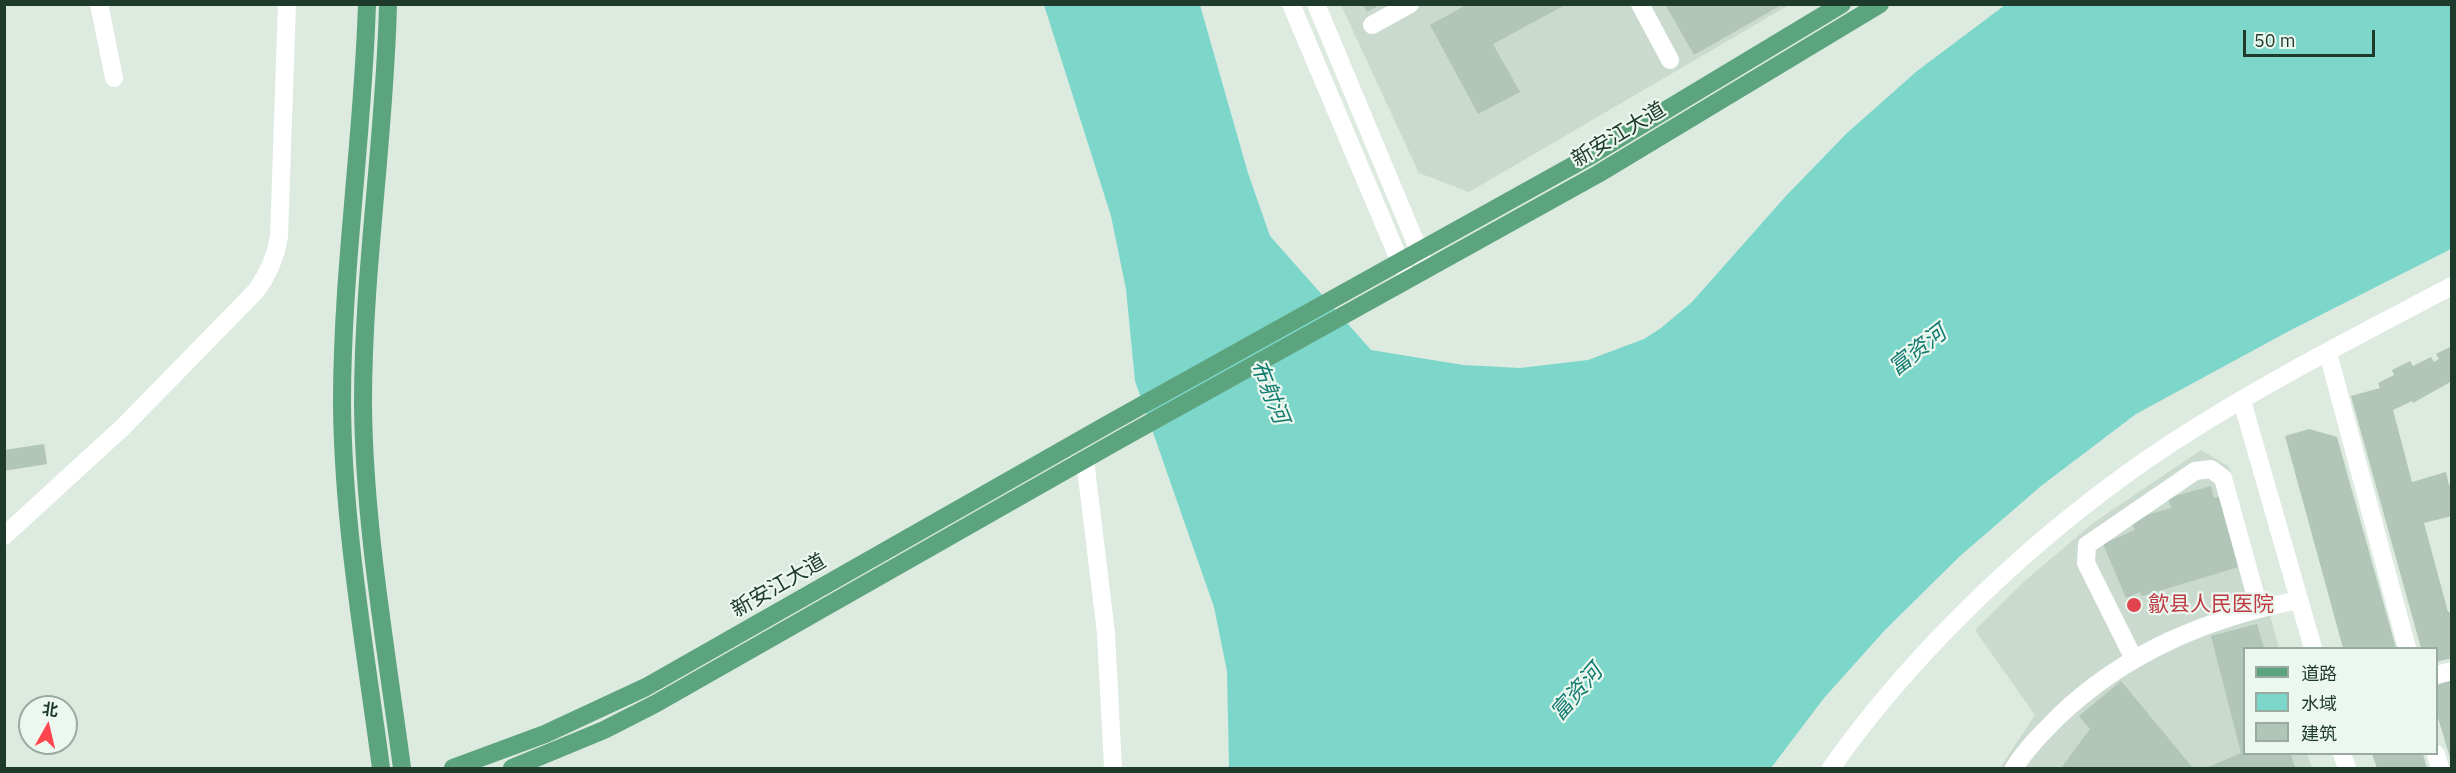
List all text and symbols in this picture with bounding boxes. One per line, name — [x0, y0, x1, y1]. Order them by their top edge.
scale bar — [2246, 18, 2378, 56]
text: 50 m — [2254, 29, 2296, 52]
street label: 新安江大道 — [1568, 97, 1670, 173]
water label: 富资河 — [1884, 320, 1952, 382]
water label: 布射河 — [1244, 356, 1294, 428]
street label: 新安江大道 — [727, 549, 831, 623]
place label: 歙县人民医院 — [2148, 592, 2274, 618]
marker: 歙县人民医院 — [2125, 596, 2143, 614]
legend — [2243, 647, 2438, 755]
water label: 富资河 — [1545, 659, 1609, 727]
text: 道路 — [2301, 662, 2337, 685]
text: 水域 — [2301, 692, 2337, 715]
north arrow — [18, 695, 78, 755]
text: 北 — [41, 698, 60, 720]
text: 建筑 — [2301, 722, 2337, 745]

